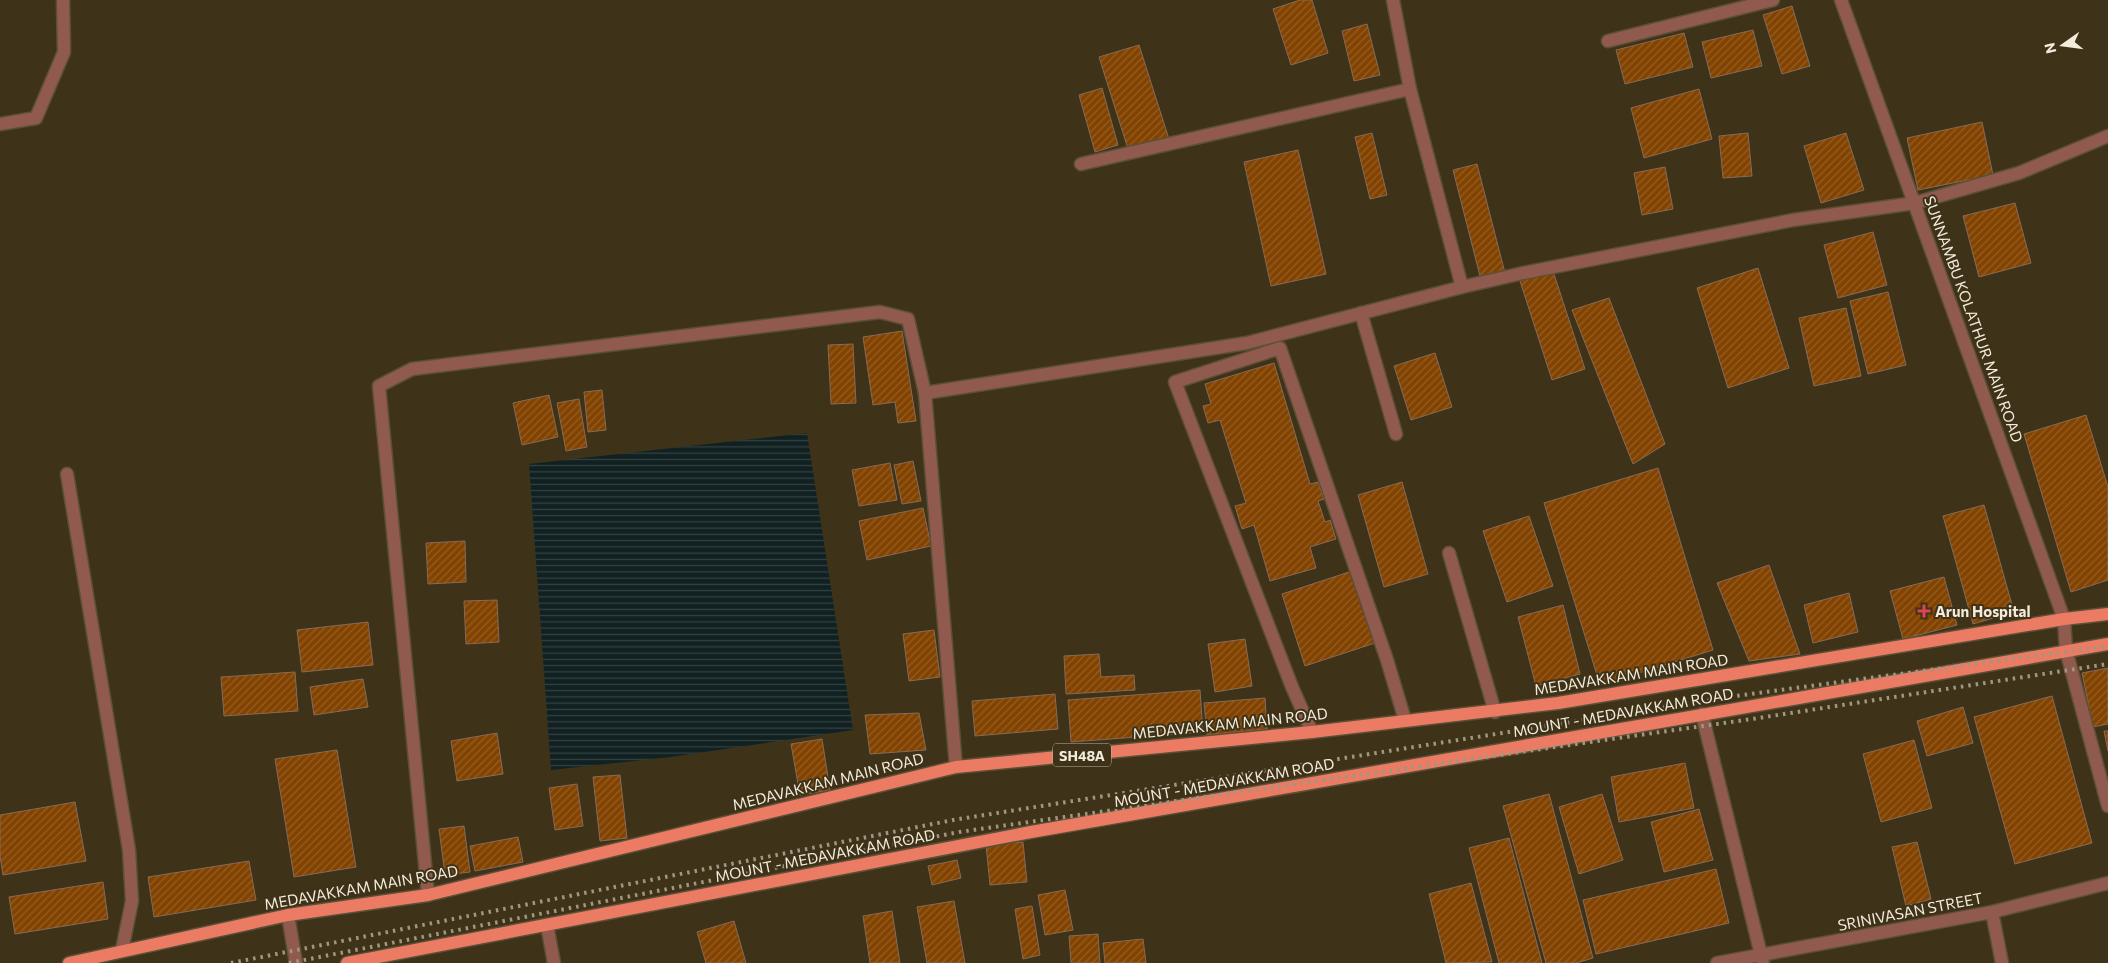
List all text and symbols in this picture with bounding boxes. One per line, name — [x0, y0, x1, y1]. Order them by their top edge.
north arrow — [2038, 20, 2088, 70]
text: N — [2040, 41, 2059, 55]
street label: SUNNAMBU KOLATHUR MAIN ROAD — [1921, 193, 2027, 445]
place label: Arun Hospital — [1935, 602, 2031, 620]
marker: Arun Hospital — [1917, 604, 1931, 618]
street label: MEDAVAKKAM MAIN ROAD — [1533, 650, 1729, 698]
street label: MOUNT - MEDAVAKKAM ROAD — [1511, 684, 1735, 740]
street label: MEDAVAKKAM MAIN ROAD — [1131, 704, 1329, 742]
road number: SH48A — [1053, 744, 1111, 766]
street label: MEDAVAKKAM MAIN ROAD — [730, 748, 926, 814]
street label: MOUNT - MEDAVAKKAM ROAD — [1112, 754, 1336, 810]
street label: MOUNT - MEDAVAKKAM ROAD — [713, 825, 937, 885]
street label: MEDAVAKKAM MAIN ROAD — [263, 861, 459, 913]
street label: SRINIVASAN STREET — [1836, 888, 1984, 934]

